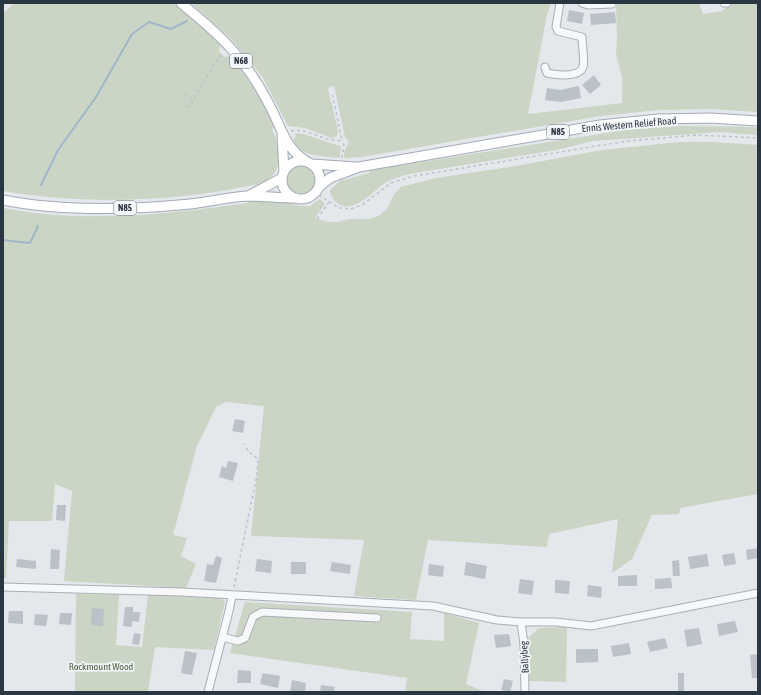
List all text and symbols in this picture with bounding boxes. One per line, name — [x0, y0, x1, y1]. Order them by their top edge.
road number: N68 — [230, 54, 252, 68]
street label: Ennis Western Relief Road — [581, 115, 677, 134]
road number: N85 — [547, 125, 569, 139]
road number: N85 — [114, 201, 136, 215]
street label: Ballybeg — [518, 640, 531, 673]
park label: Rockmount Wood — [69, 661, 134, 672]

